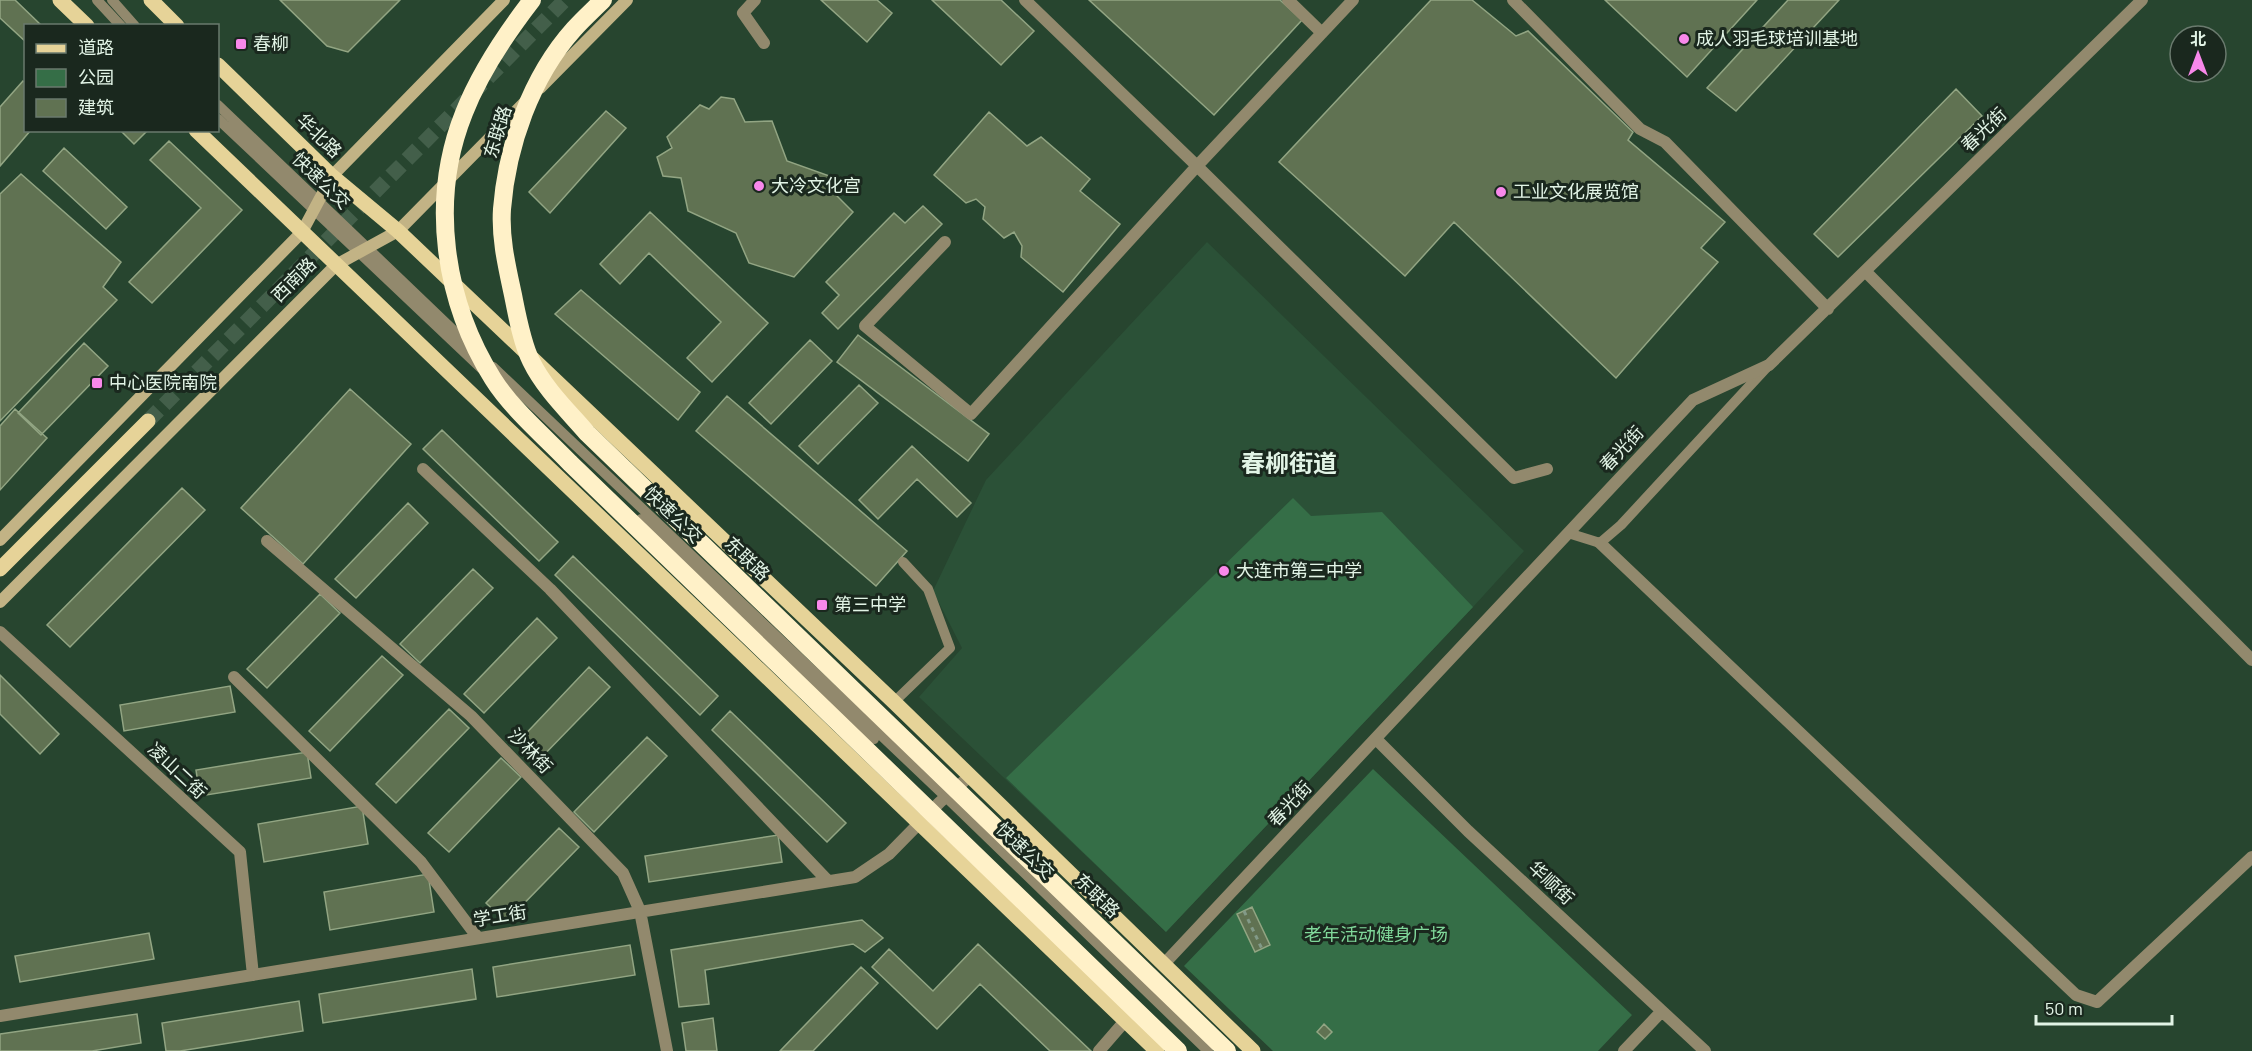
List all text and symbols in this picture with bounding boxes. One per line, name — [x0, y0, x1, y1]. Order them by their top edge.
legend — [24, 24, 219, 132]
north arrow — [2168, 24, 2228, 84]
place label: 成人羽毛球培训基地 — [1696, 27, 1858, 49]
text: 北 — [2190, 29, 2206, 48]
place label: 春柳 — [253, 32, 289, 54]
marker: 成人羽毛球培训基地 — [1677, 32, 1691, 46]
text: 道路 — [78, 36, 114, 58]
marker: 春柳 — [234, 37, 248, 51]
text: 公园 — [78, 66, 114, 88]
text: 建筑 — [78, 96, 114, 118]
street label: 东联路 — [479, 103, 515, 161]
street label: 春光街 — [1956, 103, 2010, 156]
street label: 华北路 — [293, 109, 347, 162]
street label: 快速公交 — [288, 147, 355, 213]
place label: 大冷文化宫 — [771, 174, 861, 196]
marker: 大冷文化宫 — [752, 179, 766, 193]
place label: 工业文化展览馆 — [1513, 180, 1639, 202]
marker: 工业文化展览馆 — [1494, 185, 1508, 199]
street label: 西南路 — [266, 252, 320, 306]
place label: 中心医院南院 — [109, 371, 217, 393]
marker: 中心医院南院 — [90, 376, 104, 390]
street label: 春光街 — [1595, 421, 1648, 476]
district label: 春柳街道 — [1241, 448, 1337, 477]
street label: 快速公交 — [640, 481, 707, 547]
street label: 东联路 — [721, 532, 775, 585]
place label: 大连市第三中学 — [1236, 559, 1362, 581]
marker: 大连市第三中学 — [1217, 564, 1231, 578]
place label: 第三中学 — [834, 593, 906, 615]
marker: 第三中学 — [815, 598, 829, 612]
street label: 沙林街 — [504, 723, 557, 777]
street label: 凌山二街 — [144, 738, 212, 803]
street label: 春光街 — [1263, 776, 1316, 831]
street label: 快速公交 — [992, 817, 1059, 883]
street label: 华顺街 — [1524, 856, 1579, 909]
street label: 东联路 — [1071, 869, 1125, 922]
street label: 学工街 — [471, 900, 528, 930]
park label: 老年活动健身广场 — [1304, 923, 1448, 945]
scale bar — [2036, 988, 2172, 1026]
text: 50 m — [2045, 997, 2083, 1019]

